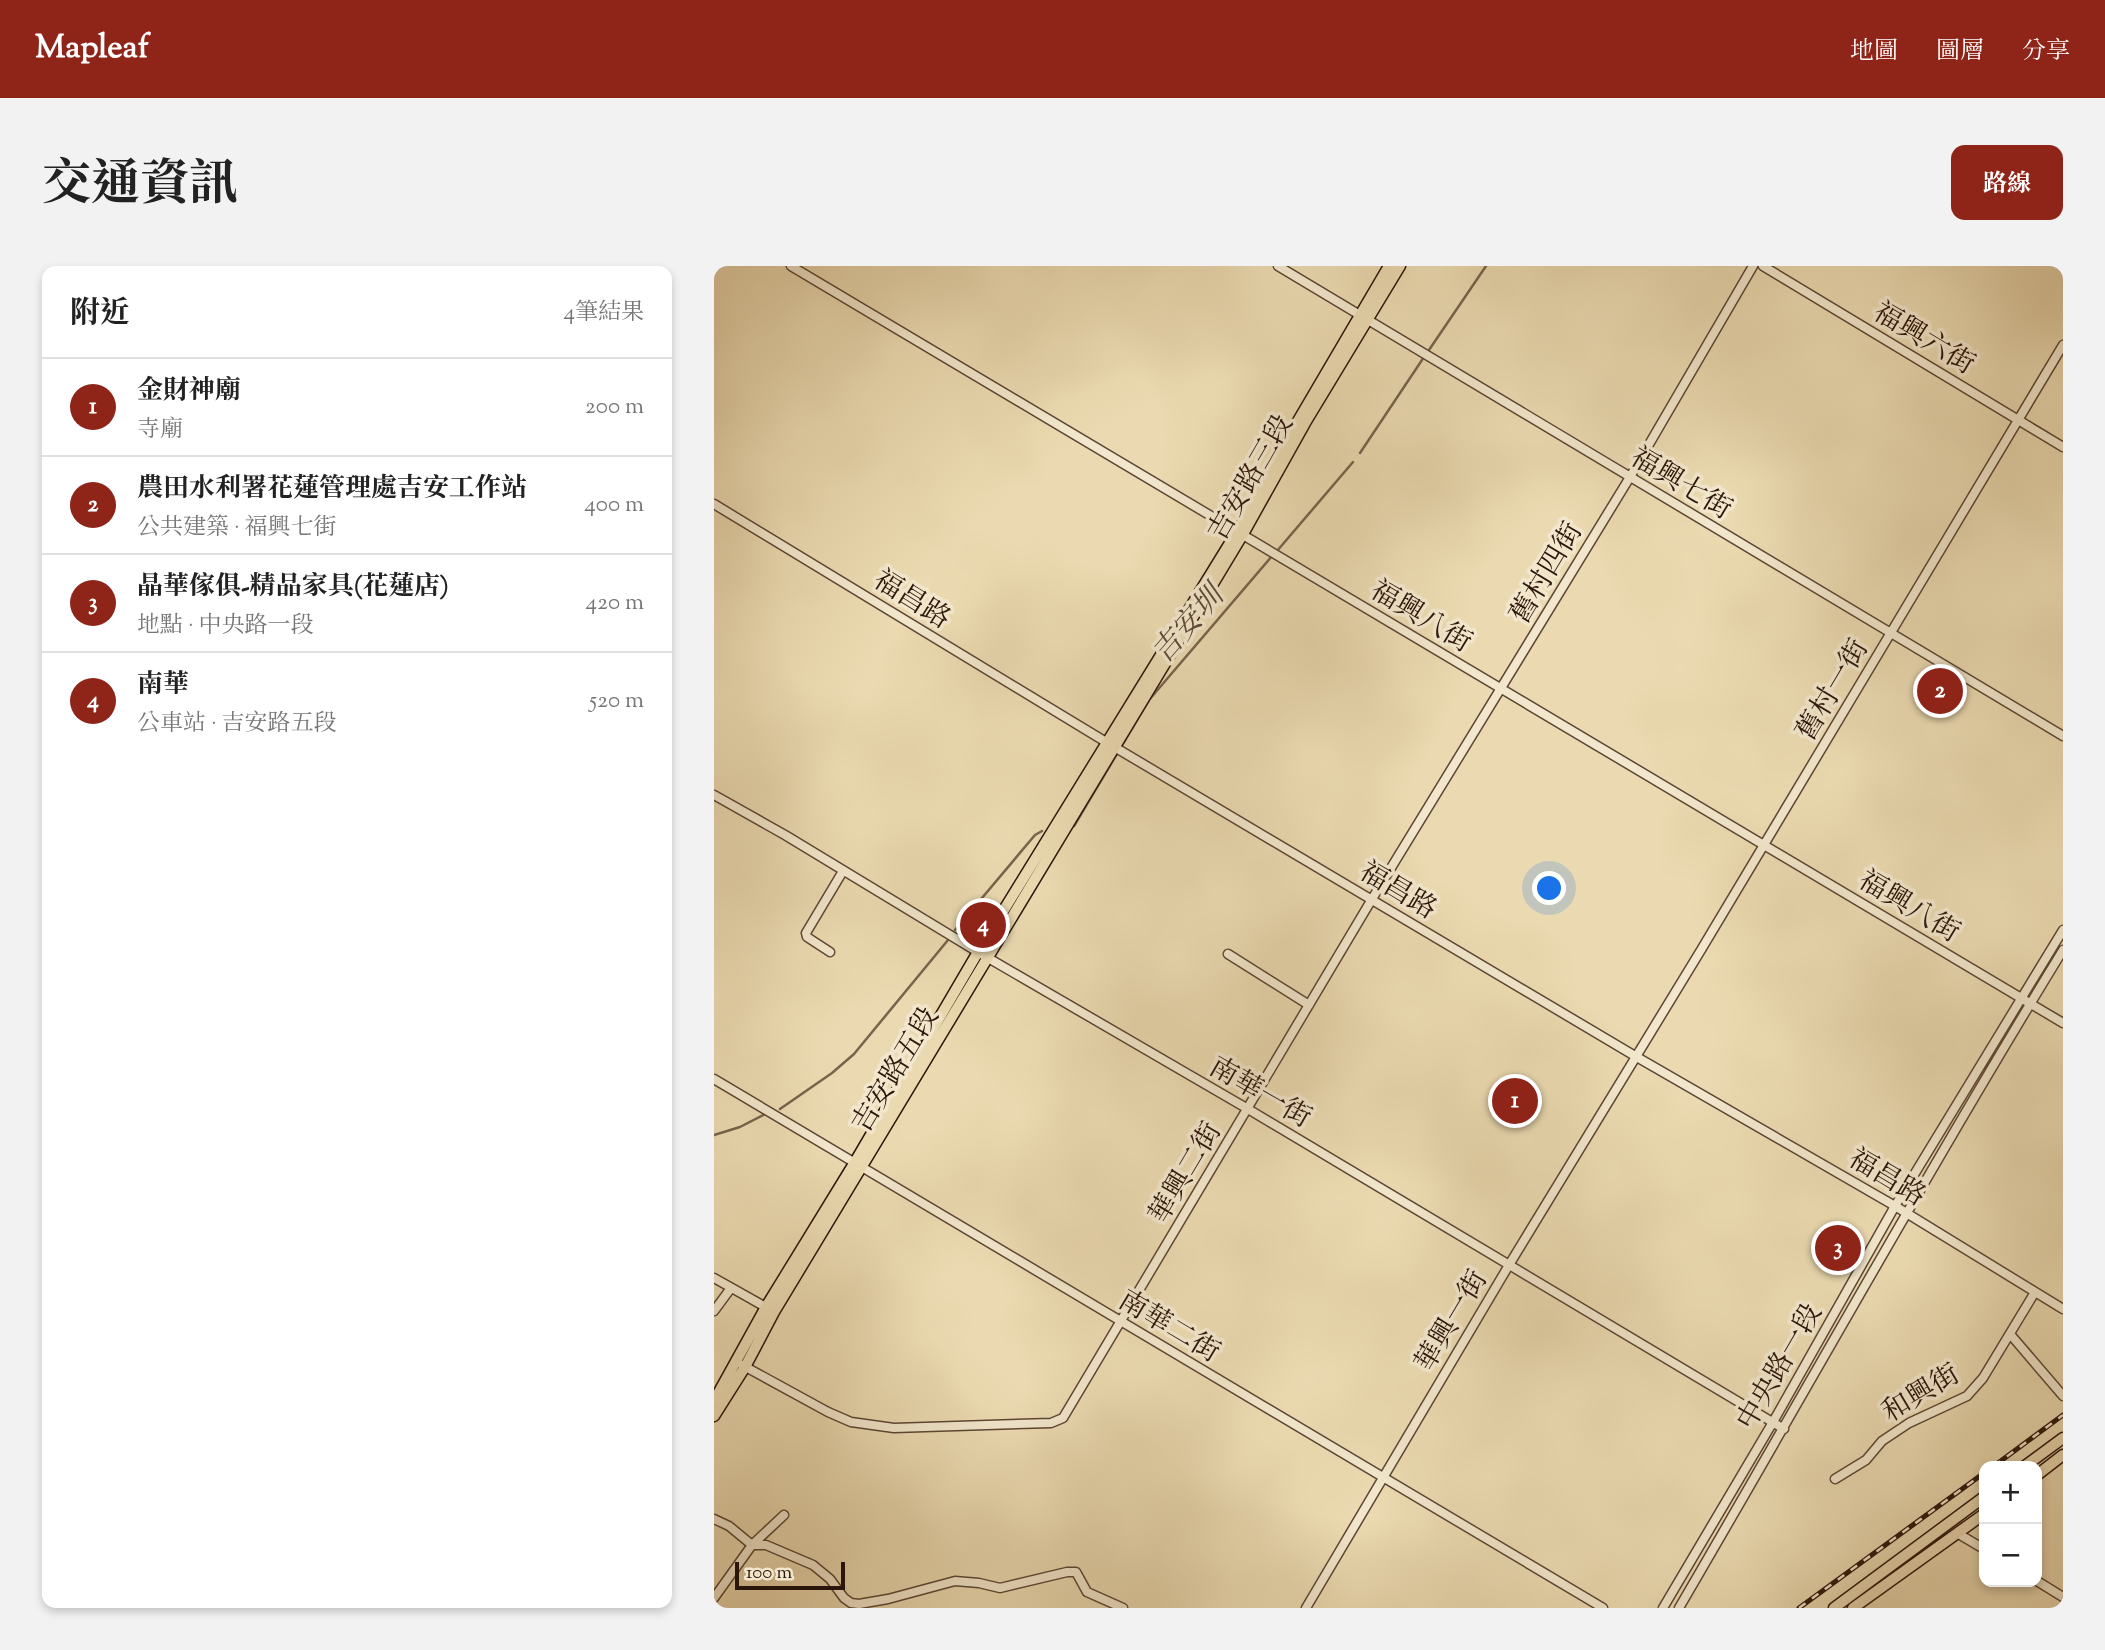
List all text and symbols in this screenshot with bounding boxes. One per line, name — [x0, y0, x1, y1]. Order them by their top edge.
text: Mapleaf — [35, 25, 149, 73]
text: 地圖 — [1850, 35, 1898, 69]
text: 圖層 — [1936, 35, 1984, 69]
text: 分享 — [2022, 35, 2070, 69]
button: 路線 — [1951, 145, 2063, 220]
text: 交通資訊 — [42, 152, 238, 222]
text: 附近 — [70, 293, 130, 336]
street label: 福興六街 — [1865, 294, 1982, 386]
text: 4筆結果 — [563, 297, 644, 330]
text: 金財神廟 — [137, 373, 241, 410]
text: 1 — [89, 391, 97, 424]
text: 200 m — [585, 391, 644, 424]
street label: 吉安路三段 — [1199, 408, 1304, 549]
text: 寺廟 — [137, 414, 183, 447]
street label: 福興七街 — [1622, 439, 1739, 531]
text: 農田水利署花蓮管理處吉安工作站 — [137, 471, 527, 508]
text: 2 — [88, 489, 98, 522]
text: 400 m — [584, 489, 644, 522]
text: 公共建築 · 福興七街 — [137, 512, 337, 545]
street label: 舊村四街 — [1502, 515, 1594, 632]
street label: 福昌路 — [865, 561, 958, 640]
text: 晶華傢俱-精品家具(花蓮店) — [137, 569, 449, 606]
street label: 福興八街 — [1362, 572, 1479, 664]
water label: 吉安圳 — [1143, 574, 1238, 674]
text: 3 — [88, 587, 98, 620]
text: 420 m — [586, 587, 644, 620]
text: 地點 · 中央路一段 — [137, 610, 314, 643]
street label: 舊村一街 — [1788, 632, 1880, 749]
pin: 2 — [1917, 665, 1963, 717]
text: 南華 — [137, 667, 189, 704]
text: 4 — [87, 685, 99, 718]
text: 520 m — [589, 685, 644, 718]
text: 公車站 · 吉安路五段 — [137, 708, 337, 741]
street label: 福昌路 — [1351, 853, 1444, 930]
street label: 福興八街 — [1850, 862, 1967, 954]
your location — [1532, 871, 1566, 905]
pin: 4 — [960, 899, 1006, 951]
street label: 吉安路五段 — [843, 1000, 950, 1141]
street label: 南華一街 — [1201, 1048, 1318, 1139]
pin: 1 — [1492, 1075, 1538, 1127]
street label: 華興二街 — [1141, 1115, 1233, 1232]
street label: 福昌路 — [1840, 1140, 1933, 1217]
pin: 3 — [1815, 1222, 1861, 1274]
street label: 華興一街 — [1407, 1263, 1499, 1380]
street label: 南華二街 — [1110, 1282, 1227, 1374]
street label: 中央路一段 — [1728, 1297, 1833, 1438]
street label: 和興街 — [1875, 1356, 1968, 1433]
map controls — [1979, 1461, 2042, 1587]
button: + — [1979, 1461, 2042, 1524]
button: − — [1979, 1524, 2042, 1587]
scale bar — [735, 1559, 845, 1591]
text: 100 m — [746, 1560, 792, 1587]

